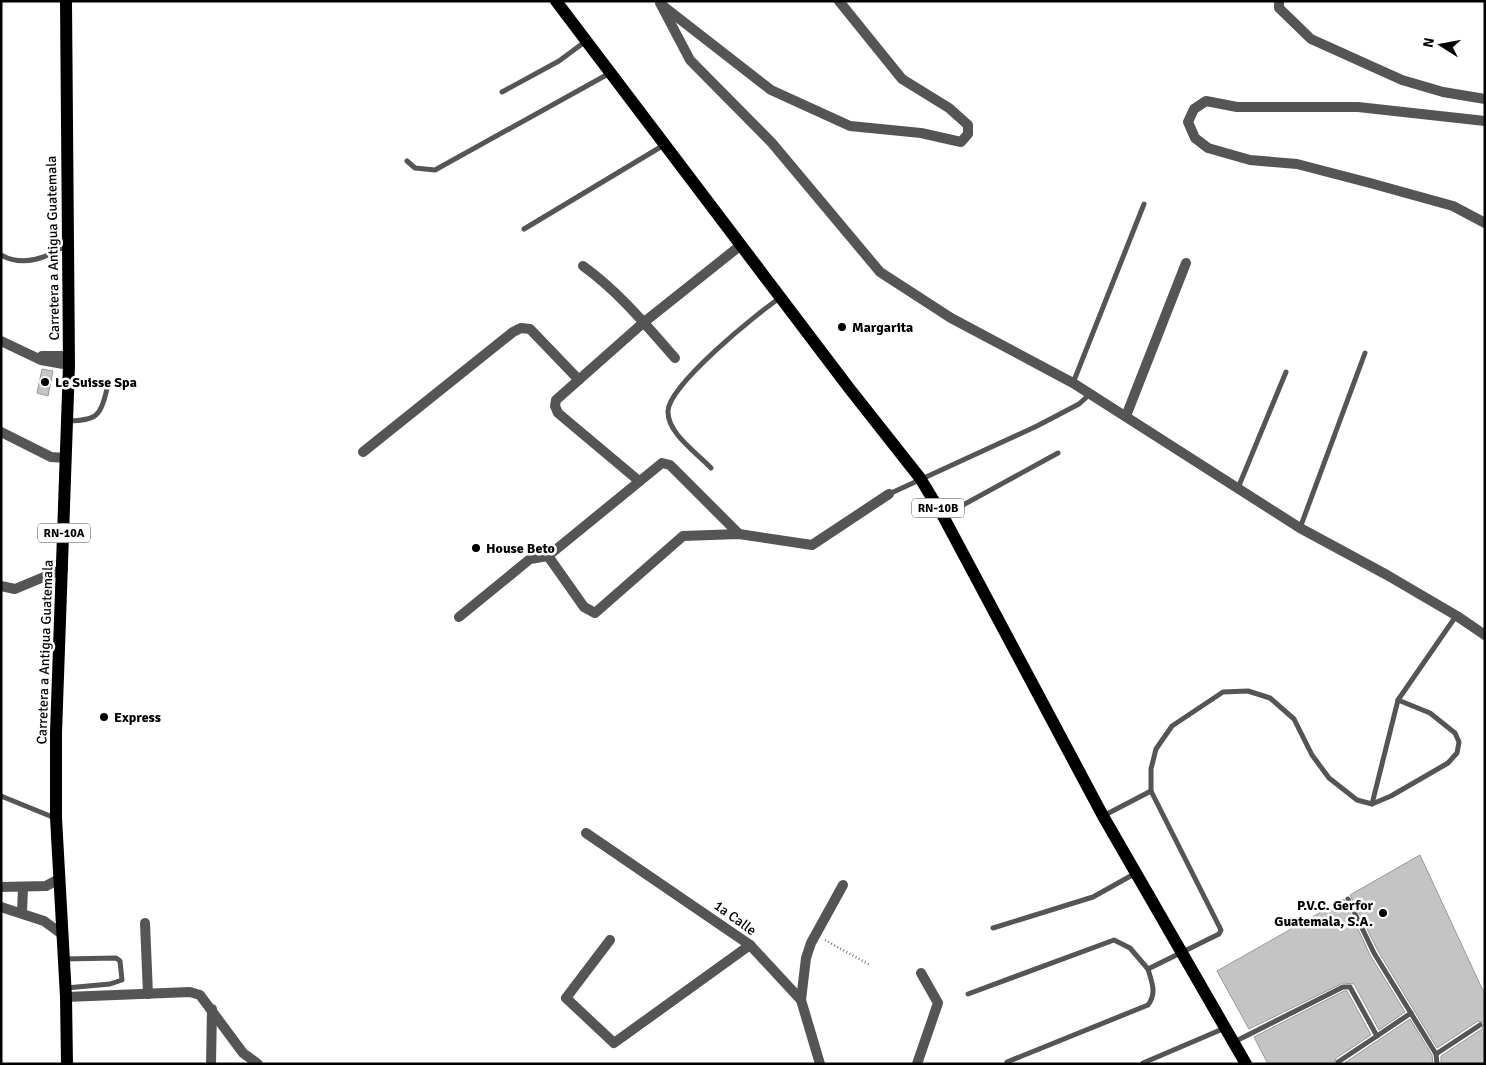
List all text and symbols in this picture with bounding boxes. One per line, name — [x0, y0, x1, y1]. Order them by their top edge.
north arrow — [1416, 20, 1466, 70]
text: N — [1419, 36, 1438, 49]
street label: Carretera a Antigua Guatemala — [43, 155, 63, 341]
place label: Margarita — [852, 319, 913, 336]
marker: Margarita — [836, 321, 848, 333]
place label: Le Suisse Spa — [55, 374, 137, 391]
marker: Le Suisse Spa — [39, 376, 51, 388]
road number: RN-10B — [912, 498, 964, 518]
road number: RN-10A — [38, 524, 90, 542]
place label: House Beto — [486, 540, 555, 557]
marker: House Beto — [470, 542, 482, 554]
street label: Carretera a Antigua Guatemala — [33, 559, 57, 745]
place label: Express — [114, 709, 161, 726]
marker: Express — [98, 711, 110, 723]
street label: 1a Calle — [711, 897, 759, 939]
place label: P.V.C. Gerfor Guatemala, S.A. — [1274, 897, 1373, 930]
marker: P.V.C. Gerfor Guatemala, S.A. — [1377, 907, 1389, 919]

